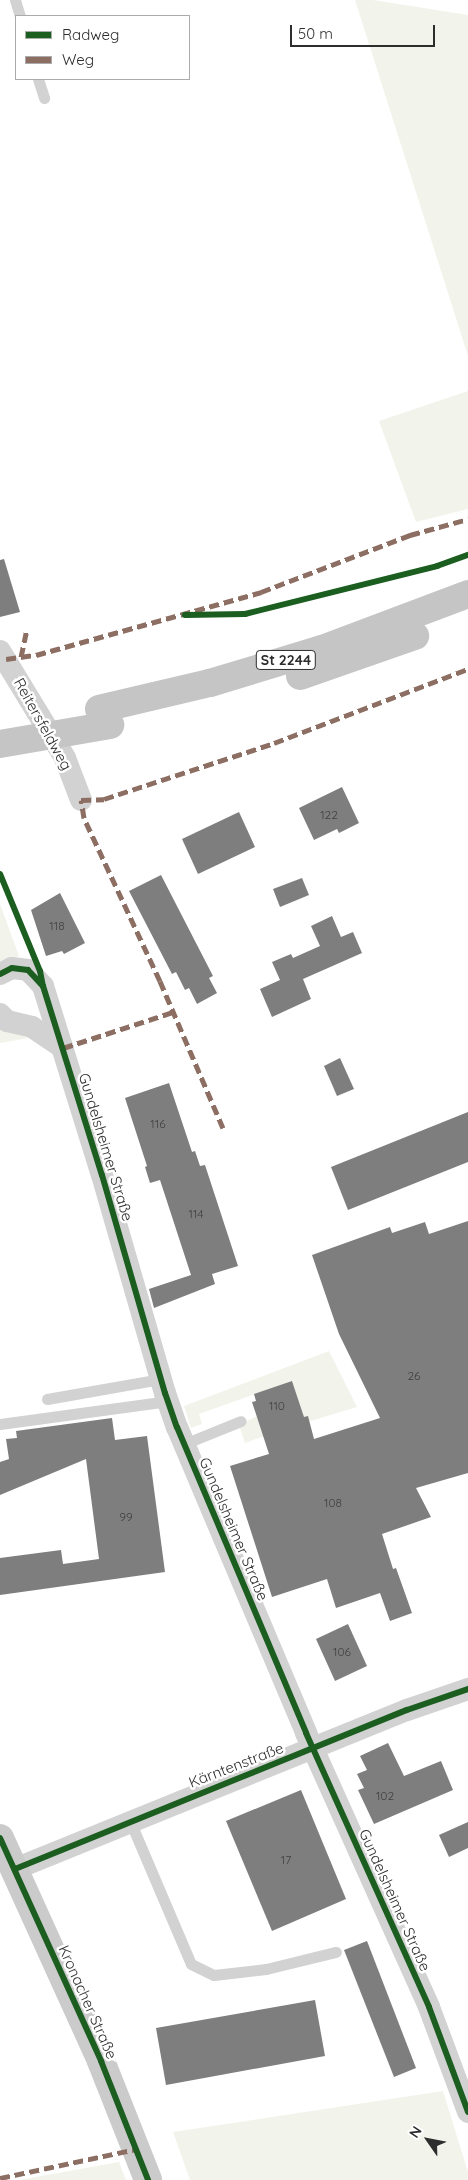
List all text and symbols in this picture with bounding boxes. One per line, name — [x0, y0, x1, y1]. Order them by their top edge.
legend — [15, 15, 190, 80]
scale bar — [293, 15, 438, 47]
text: 50 m — [298, 24, 333, 43]
text: Radweg — [62, 25, 119, 44]
text: Weg — [62, 50, 94, 69]
road number: St 2244 — [255, 648, 317, 672]
street label: Reitersfeldweg — [10, 675, 76, 773]
house number: 122 — [320, 808, 338, 822]
house number: 118 — [49, 919, 65, 933]
street label: Gundelsheimer Straße — [75, 1071, 137, 1223]
house number: 116 — [150, 1117, 166, 1131]
house number: 114 — [188, 1207, 204, 1221]
house number: 26 — [407, 1369, 421, 1383]
house number: 110 — [269, 1399, 285, 1413]
street label: Gundelsheimer Straße — [196, 1455, 272, 1603]
house number: 108 — [324, 1496, 342, 1510]
house number: 99 — [119, 1510, 133, 1524]
house number: 106 — [333, 1645, 351, 1659]
street label: Kärntenstraße — [186, 1739, 286, 1791]
house number: 102 — [376, 1789, 394, 1803]
street label: Gundelsheimer Straße — [356, 1826, 434, 1974]
house number: 17 — [281, 1853, 291, 1867]
street label: Kronacher Straße — [55, 1942, 121, 2062]
north arrow — [403, 2115, 453, 2165]
text: N — [405, 2123, 426, 2141]

